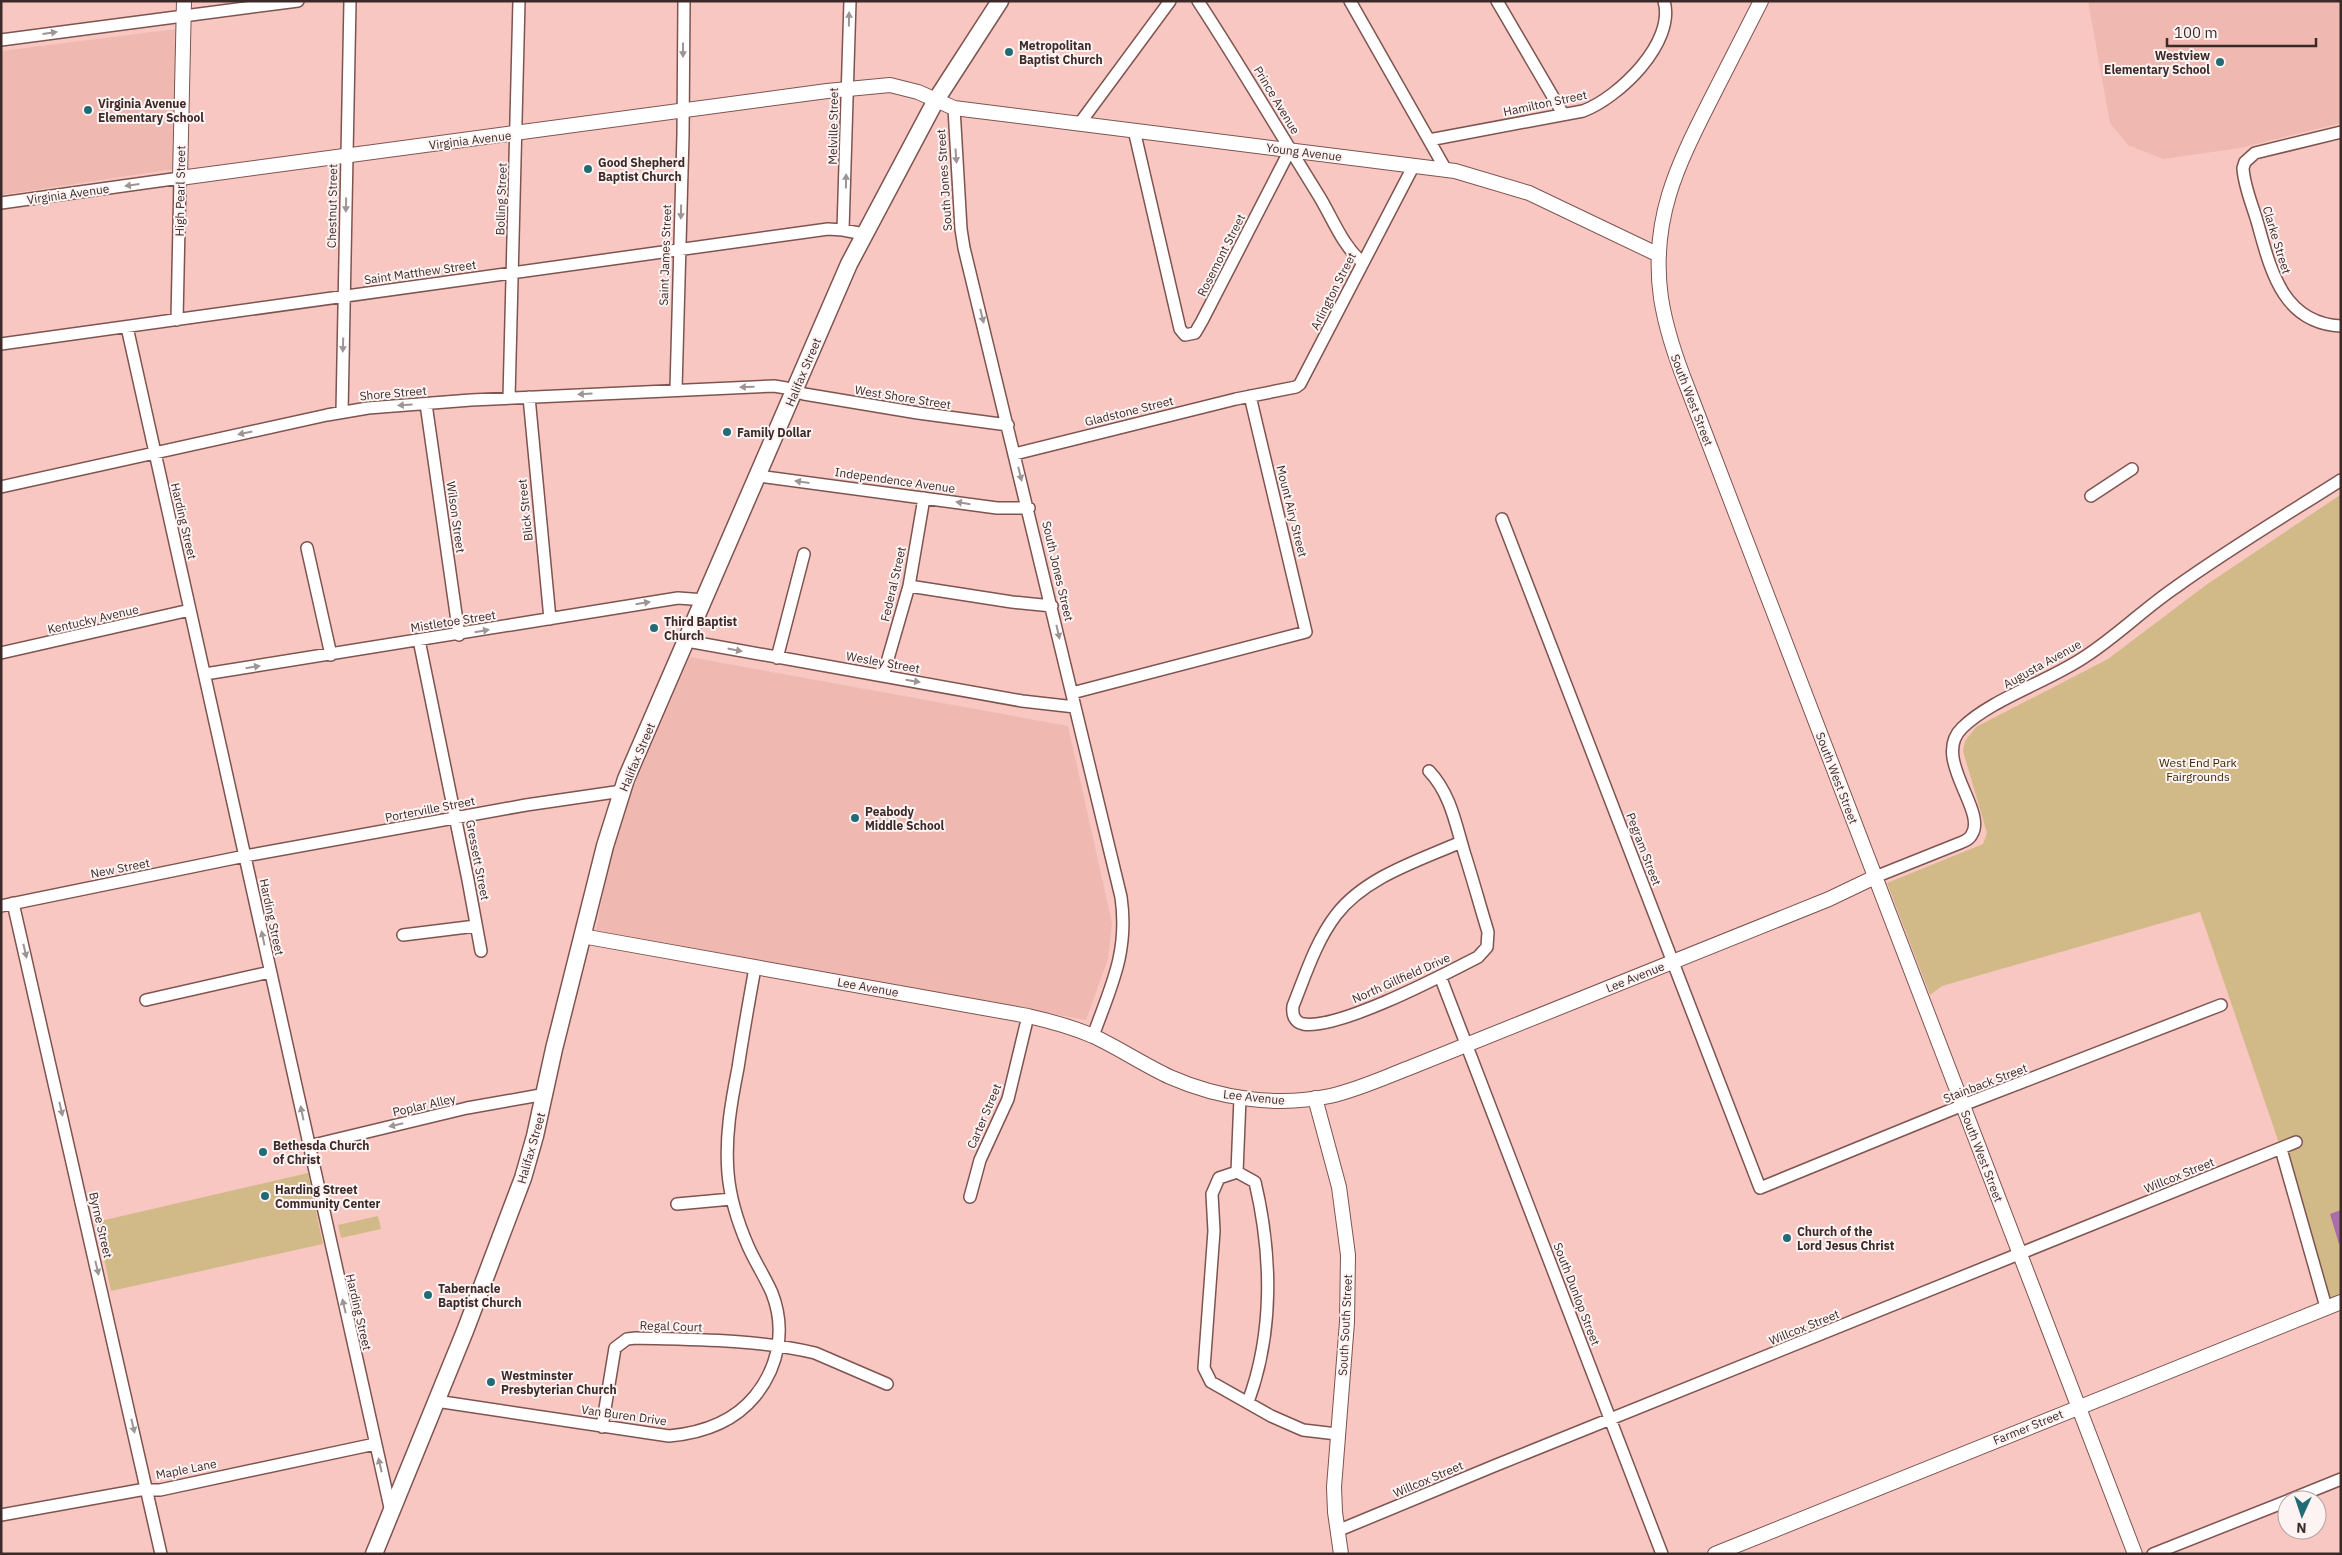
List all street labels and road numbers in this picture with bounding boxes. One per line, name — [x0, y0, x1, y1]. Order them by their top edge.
street label: Prince Avenue — [1251, 63, 1303, 137]
street label: Melville Street — [825, 87, 841, 165]
street label: Hamilton Street — [1502, 87, 1588, 119]
street label: Virginia Avenue — [428, 127, 512, 152]
street label: South Jones Street — [933, 128, 955, 232]
street label: Young Avenue — [1265, 140, 1343, 164]
street label: High Pearl Street — [172, 145, 188, 237]
street label: Bolling Street — [492, 162, 510, 236]
street label: Chestnut Street — [324, 164, 340, 248]
street label: Virginia Avenue — [26, 181, 110, 207]
street label: Saint James Street — [656, 204, 674, 306]
street label: Clarke Street — [2260, 204, 2294, 276]
street label: Rosemont Street — [1194, 211, 1248, 299]
street label: Arlington Street — [1307, 250, 1359, 332]
street label: Saint Matthew Street — [363, 257, 477, 287]
street label: Halifax Street — [782, 335, 824, 409]
street label: South West Street — [1668, 352, 1716, 448]
street label: West Shore Street — [854, 382, 952, 412]
street label: Shore Street — [359, 383, 427, 403]
street label: Gladstone Street — [1083, 393, 1175, 429]
street label: Independence Avenue — [834, 464, 957, 496]
street label: Mount Airy Street — [1273, 464, 1311, 558]
street label: Blick Street — [514, 478, 536, 542]
street label: Wilson Street — [444, 480, 468, 554]
street label: Harding Street — [168, 481, 200, 561]
street label: South Jones Street — [1039, 520, 1077, 622]
street label: Federal Street — [877, 545, 909, 623]
street label: Kentucky Avenue — [46, 601, 140, 637]
street label: Mistletoe Street — [409, 607, 497, 635]
street label: Augusta Avenue — [2000, 636, 2084, 692]
street label: Wesley Street — [845, 648, 921, 676]
street label: Halifax Street — [616, 720, 658, 794]
street label: South West Street — [1813, 730, 1861, 826]
street label: Porterville Street — [384, 793, 476, 825]
street label: Pegram Street — [1623, 810, 1665, 888]
street label: Gressett Street — [463, 819, 493, 901]
street label: New Street — [89, 855, 151, 881]
street label: Harding Street — [257, 877, 287, 957]
street label: North Gillfield Drive — [1350, 950, 1453, 1006]
street label: Lee Avenue — [1603, 958, 1667, 996]
street label: Lee Avenue — [836, 974, 900, 1000]
street label: Stainback Street — [1941, 1060, 2029, 1106]
street label: Carter Street — [964, 1081, 1004, 1151]
street label: Lee Avenue — [1222, 1086, 1286, 1108]
street label: Poplar Alley — [391, 1090, 457, 1120]
street label: South West Street — [1958, 1108, 2006, 1204]
street label: Halifax Street — [514, 1111, 548, 1185]
street label: Willcox Street — [2142, 1154, 2216, 1196]
street label: Byrne Street — [86, 1191, 116, 1259]
street label: South Dunlop Street — [1551, 1241, 1603, 1347]
street label: Harding Street — [343, 1272, 375, 1352]
street label: South South Street — [1335, 1274, 1355, 1376]
street label: Willcox Street — [1767, 1306, 1841, 1348]
street label: Regal Court — [639, 1317, 703, 1335]
street label: Van Buren Drive — [580, 1402, 668, 1428]
street label: Farmer Street — [1991, 1406, 2065, 1448]
street label: Maple Lane — [154, 1456, 218, 1482]
street label: Willcox Street — [1391, 1458, 1465, 1500]

